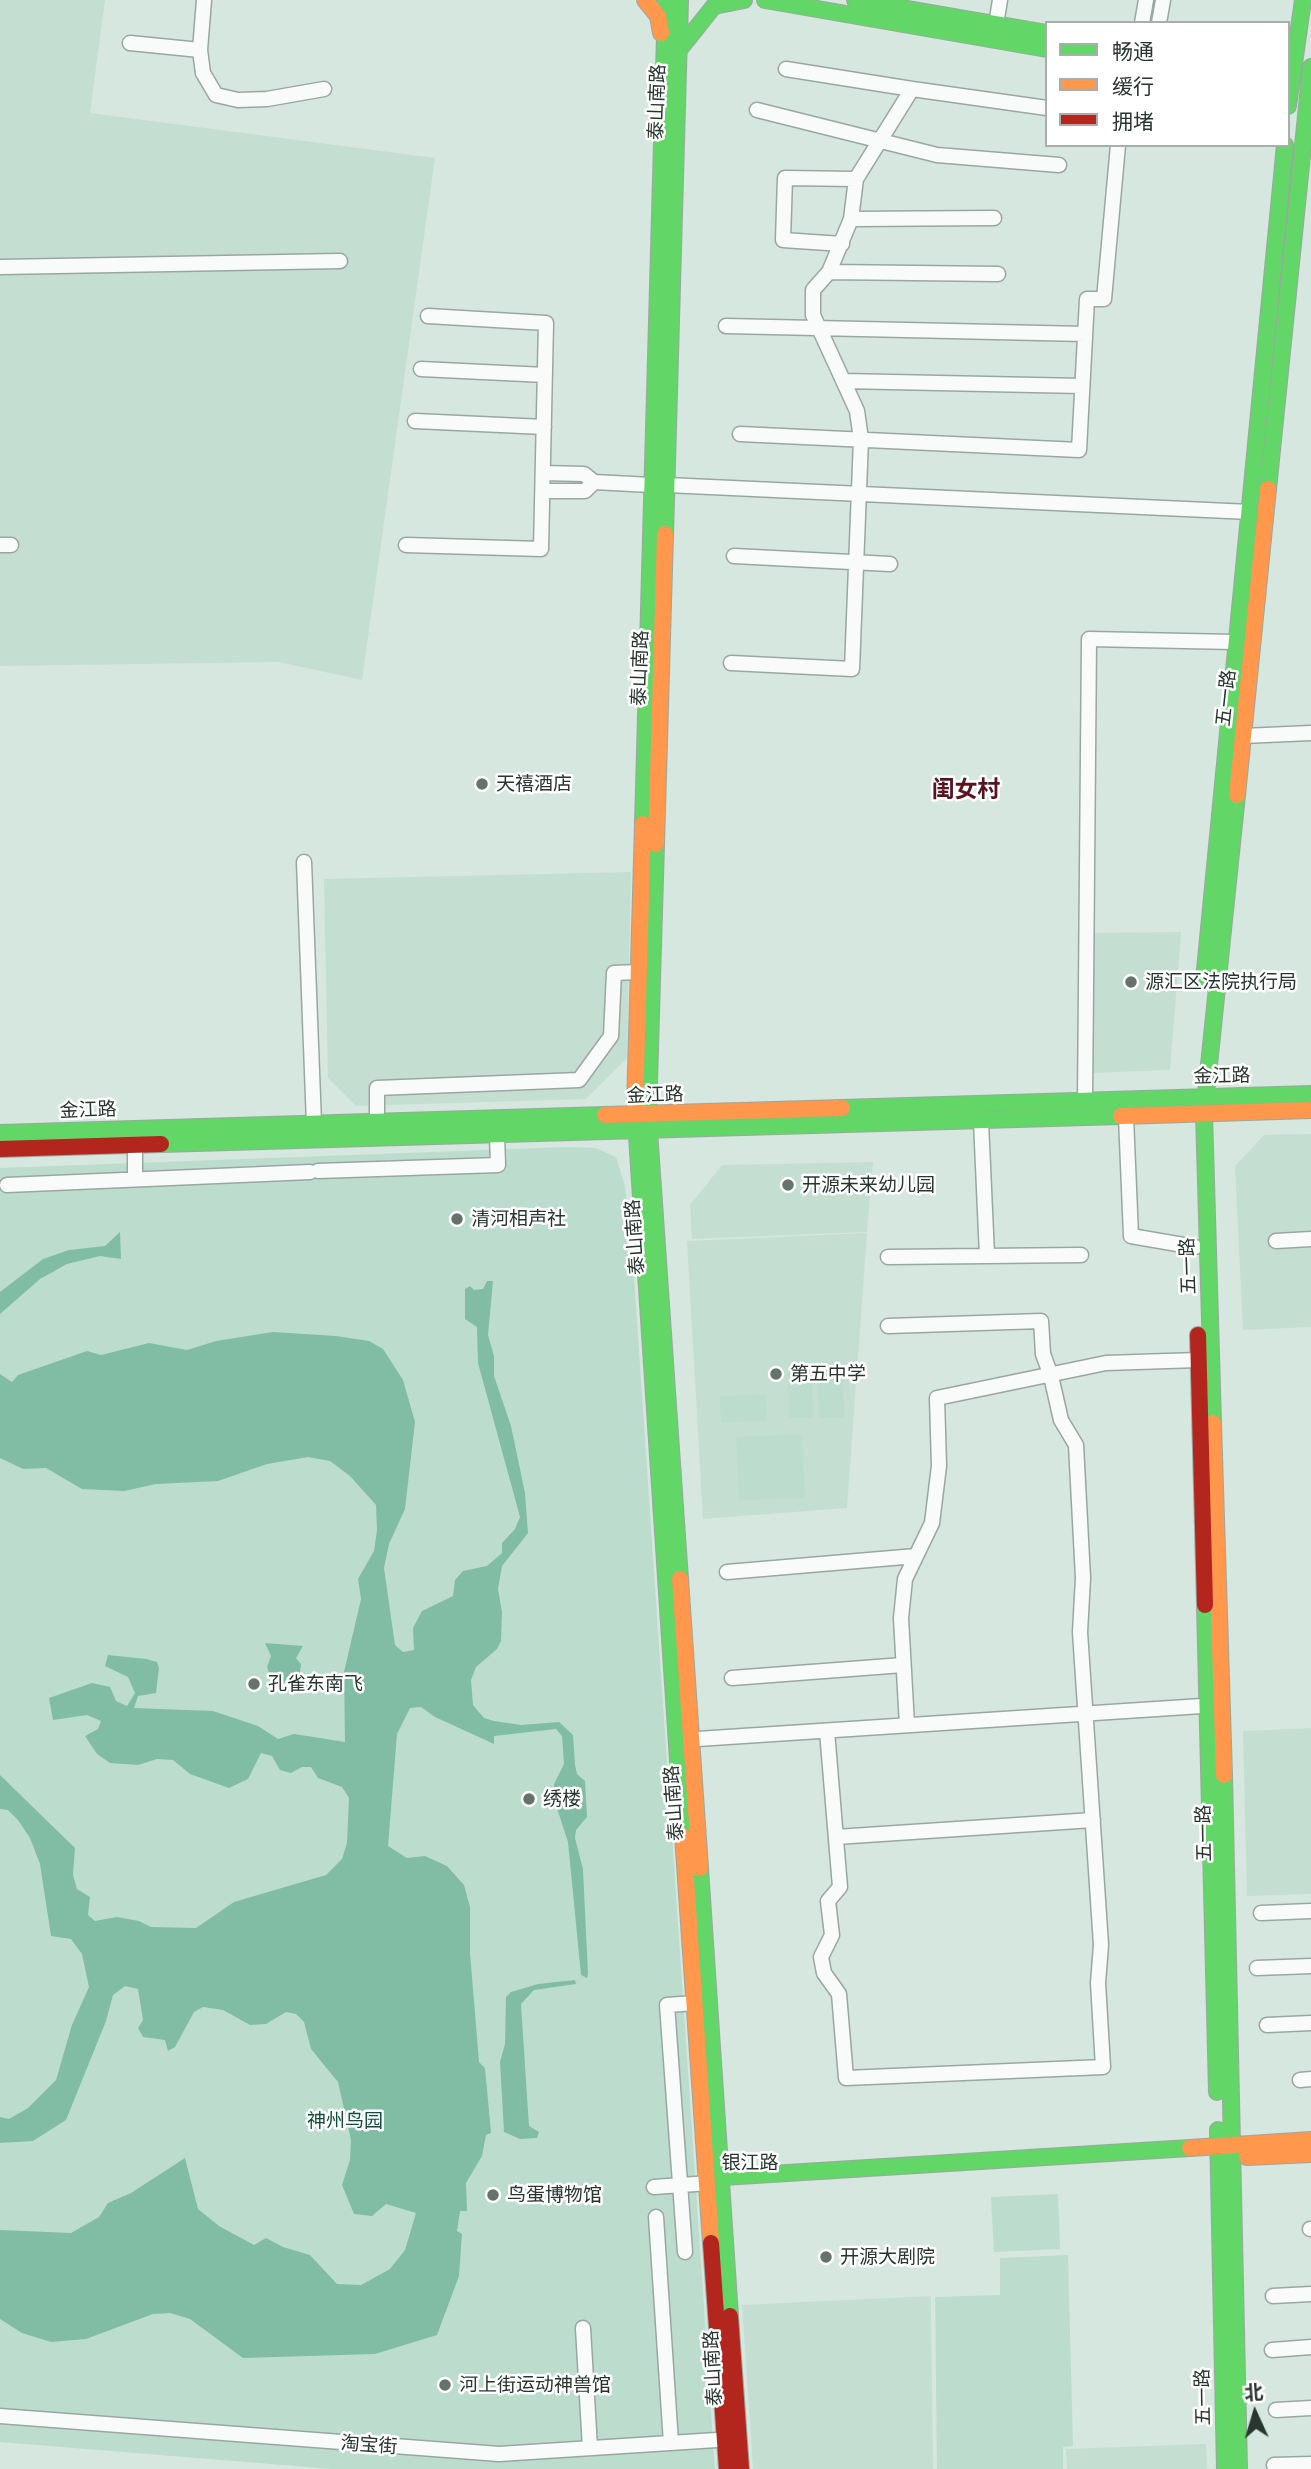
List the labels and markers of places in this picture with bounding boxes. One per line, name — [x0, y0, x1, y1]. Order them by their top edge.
place label: 天禧酒店 — [496, 773, 572, 795]
marker: 天禧酒店 — [474, 776, 490, 792]
place label: 源汇区法院执行局 — [1145, 971, 1297, 993]
marker: 源汇区法院执行局 — [1123, 974, 1139, 990]
place label: 开源未来幼儿园 — [802, 1174, 935, 1196]
marker: 开源未来幼儿园 — [780, 1177, 796, 1193]
place label: 清河相声社 — [471, 1208, 566, 1230]
marker: 清河相声社 — [449, 1211, 465, 1227]
place label: 第五中学 — [790, 1363, 866, 1385]
marker: 第五中学 — [768, 1366, 784, 1382]
place label: 孔雀东南飞 — [268, 1673, 363, 1695]
marker: 孔雀东南飞 — [246, 1676, 262, 1692]
place label: 绣楼 — [543, 1788, 581, 1810]
marker: 绣楼 — [521, 1791, 537, 1807]
place label: 鸟蛋博物馆 — [507, 2184, 602, 2206]
marker: 鸟蛋博物馆 — [485, 2187, 501, 2203]
place label: 开源大剧院 — [840, 2246, 935, 2268]
marker: 开源大剧院 — [818, 2249, 834, 2265]
place label: 河上街运动神兽馆 — [459, 2374, 611, 2396]
marker: 河上街运动神兽馆 — [437, 2377, 453, 2393]

